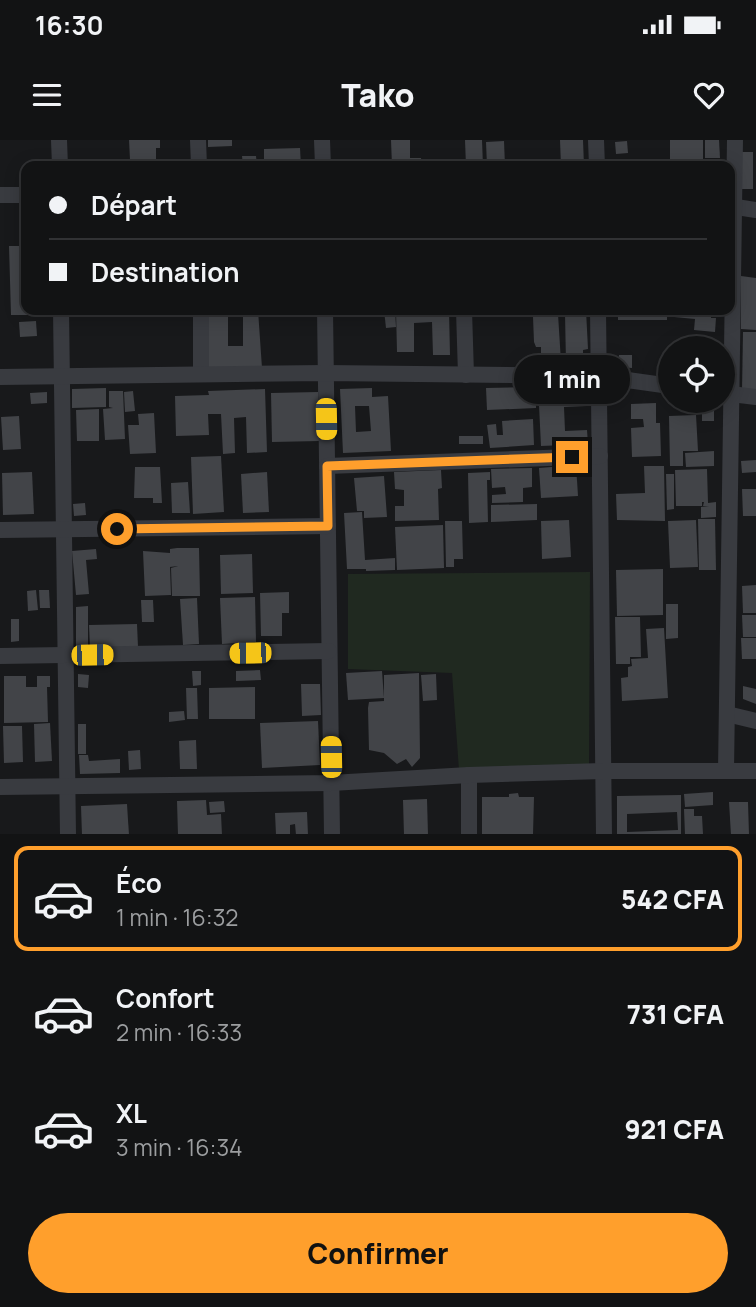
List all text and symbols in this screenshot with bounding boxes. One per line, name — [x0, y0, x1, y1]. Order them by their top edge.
text: 16:30 — [35, 7, 104, 43]
text: Tako — [341, 73, 415, 117]
icon: menu — [28, 76, 66, 114]
icon: heart — [690, 76, 728, 114]
text: Départ — [91, 187, 177, 223]
text: Destination — [91, 254, 240, 290]
map controls — [658, 336, 735, 413]
button: locate — [658, 336, 735, 413]
callout: 1 min — [514, 356, 630, 404]
text: 1 min — [543, 363, 601, 395]
car — [316, 398, 337, 440]
route end — [556, 441, 588, 473]
route start — [101, 513, 133, 545]
car — [229, 642, 272, 664]
car — [71, 644, 114, 666]
car — [321, 736, 342, 778]
text: Éco — [116, 865, 162, 901]
icon: car — [32, 867, 95, 930]
text: 542 CFA — [621, 881, 724, 917]
text: 1 min · 16:32 — [116, 901, 238, 933]
text: Confort — [116, 980, 215, 1016]
icon: car — [32, 982, 95, 1045]
text: 731 CFA — [627, 996, 724, 1032]
text: 2 min · 16:33 — [116, 1016, 242, 1048]
text: XL — [116, 1095, 147, 1131]
icon: car — [32, 1097, 95, 1160]
text: 921 CFA — [624, 1111, 724, 1147]
text: 3 min · 16:34 — [116, 1131, 243, 1163]
button: Confirmer — [28, 1213, 728, 1293]

